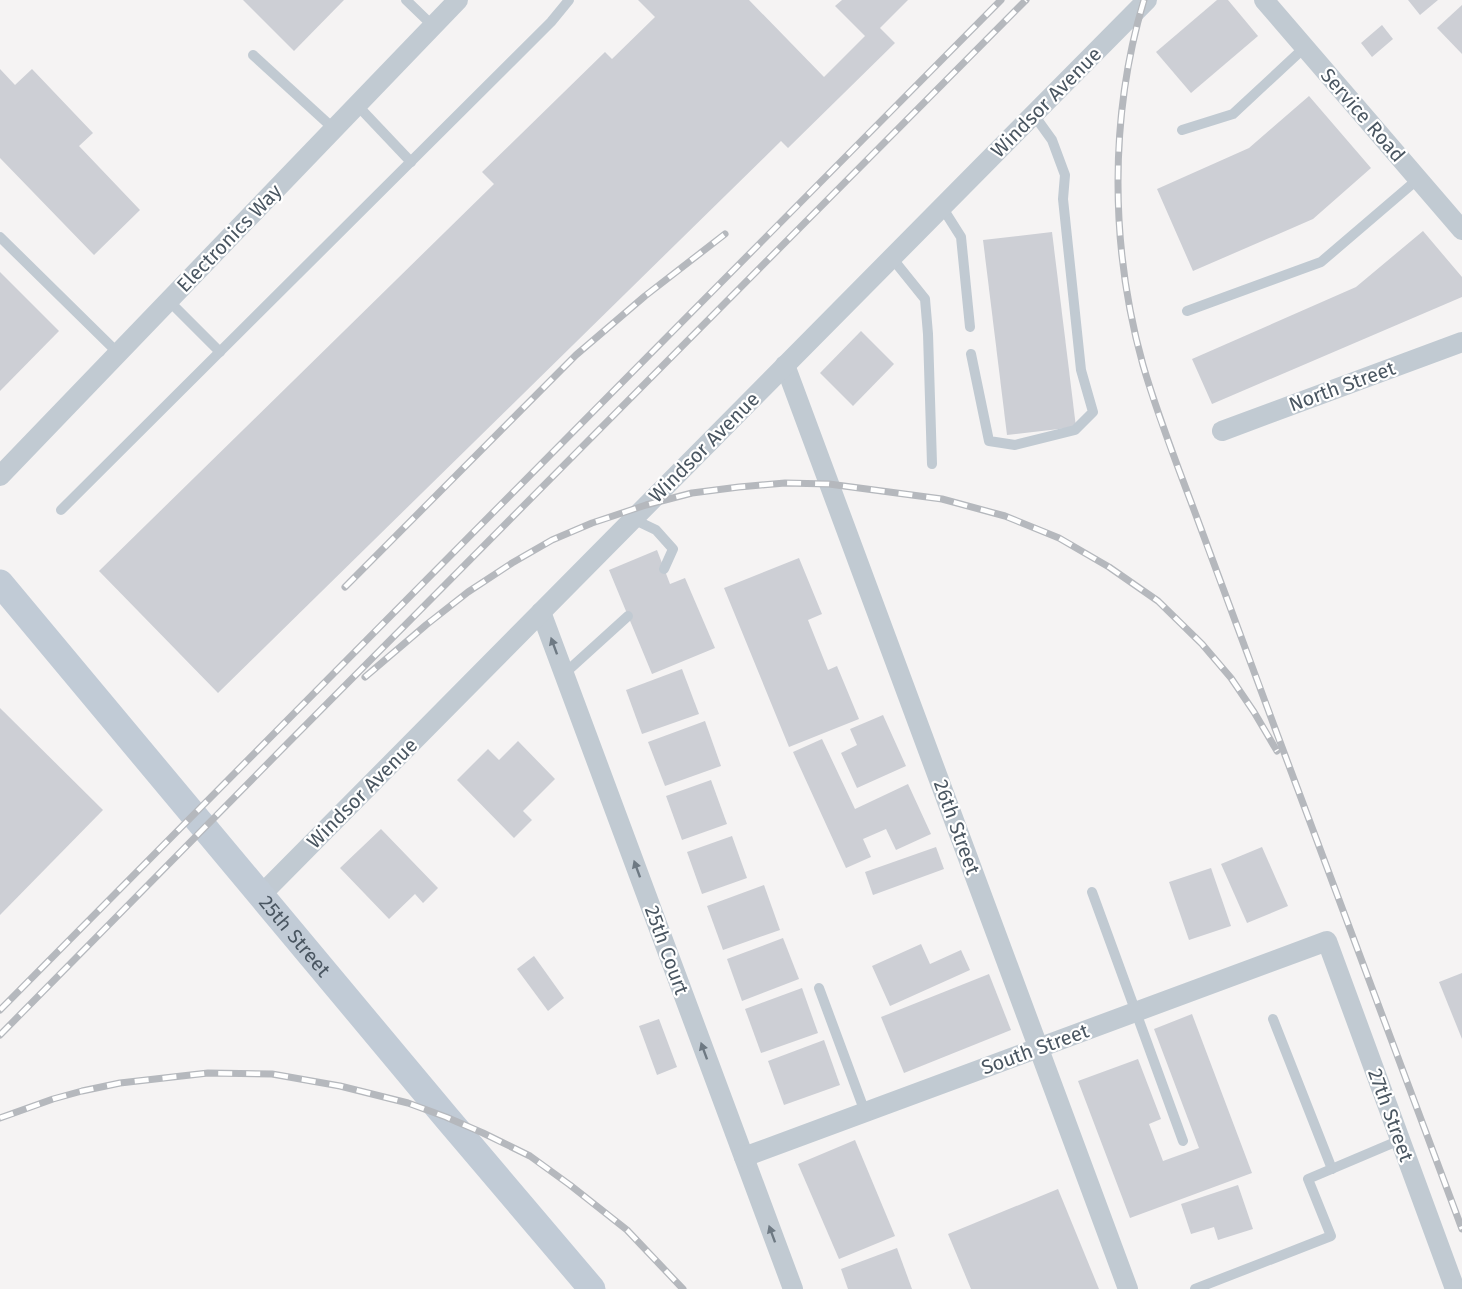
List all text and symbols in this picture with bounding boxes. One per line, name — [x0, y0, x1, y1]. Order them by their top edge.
street label: Windsor Avenue — [986, 42, 1106, 162]
street label: Service Road — [1316, 63, 1410, 167]
street label: Electronics Way — [171, 179, 287, 297]
street label: North Street — [1285, 355, 1399, 416]
street label: Windsor Avenue — [644, 387, 764, 507]
one-way arrow — [549, 637, 558, 655]
street label: Windsor Avenue — [302, 733, 422, 853]
street label: 26th Street — [929, 776, 985, 878]
one-way arrow — [631, 859, 641, 877]
street label: 25th Street — [254, 891, 336, 982]
street label: 25th Court — [640, 902, 694, 999]
street label: South Street — [978, 1018, 1093, 1080]
one-way arrow — [699, 1042, 709, 1060]
street label: 27th Street — [1363, 1065, 1419, 1165]
one-way arrow — [767, 1225, 777, 1243]

